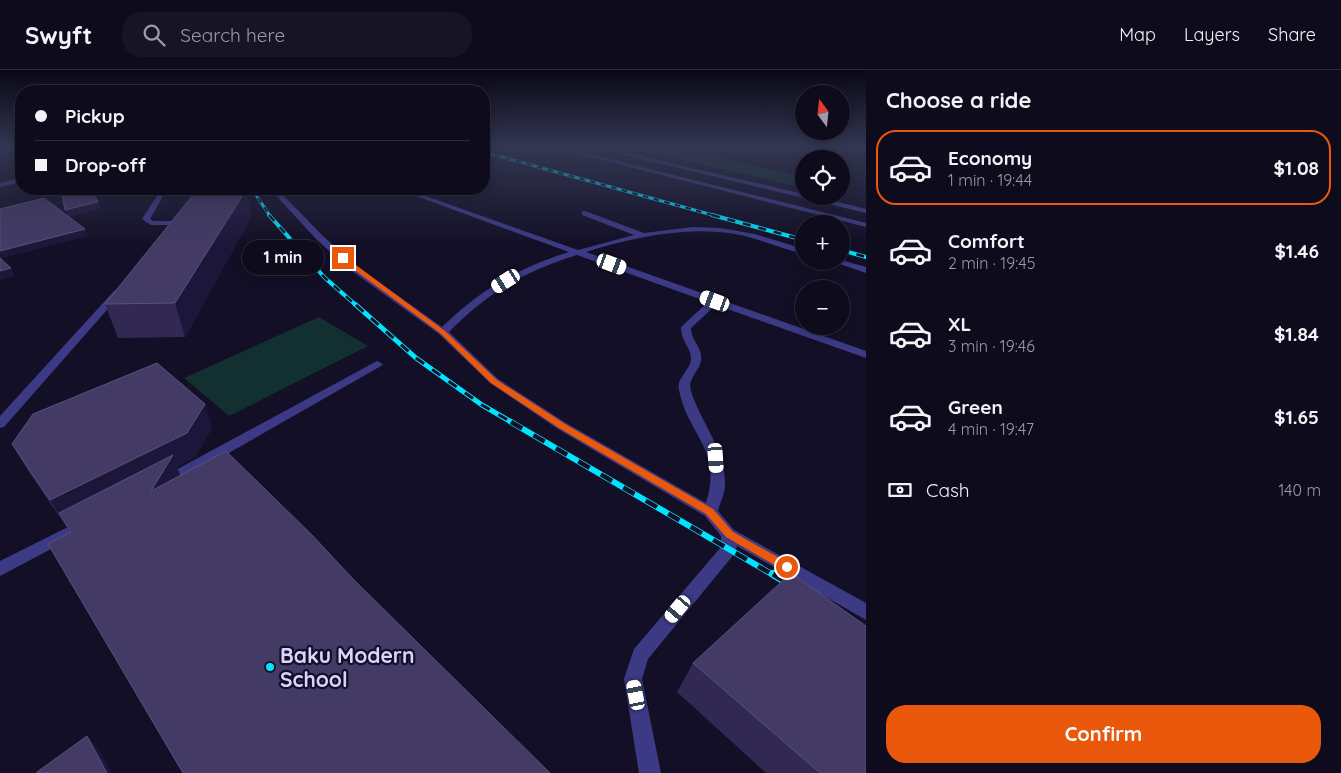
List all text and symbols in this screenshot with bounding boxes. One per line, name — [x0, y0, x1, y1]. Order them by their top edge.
search box — [122, 12, 472, 57]
text: Swyft — [25, 20, 92, 50]
icon: search — [140, 21, 168, 49]
text: Search here — [180, 23, 285, 47]
text: Map — [1119, 23, 1156, 46]
text: Layers — [1184, 23, 1240, 46]
text: Share — [1268, 23, 1316, 46]
north arrow — [795, 85, 850, 140]
map controls — [795, 85, 850, 335]
text: Choose a ride — [886, 86, 1031, 114]
text: Pickup — [65, 104, 125, 128]
icon: car — [888, 145, 933, 190]
text: Economy — [948, 146, 1032, 170]
button: locate — [795, 150, 850, 205]
text: Drop-off — [65, 153, 146, 177]
text: $1.08 — [1273, 156, 1319, 180]
text: 1 min · 19:44 — [948, 170, 1032, 190]
button: + — [795, 215, 850, 270]
icon: car — [888, 228, 933, 273]
text: Comfort — [948, 229, 1025, 253]
text: $1.46 — [1274, 239, 1319, 263]
callout: 1 min — [243, 240, 326, 276]
text: 1 min — [264, 247, 302, 267]
route end — [332, 247, 354, 269]
car — [595, 252, 628, 276]
text: 2 min · 19:45 — [948, 253, 1035, 273]
car — [489, 267, 522, 295]
button: − — [795, 280, 850, 335]
car — [698, 289, 731, 313]
icon: car — [888, 311, 933, 356]
text: XL — [948, 312, 971, 336]
text: $1.84 — [1274, 322, 1319, 346]
text: 3 min · 19:46 — [948, 336, 1035, 356]
icon: car — [888, 394, 933, 439]
text: Green — [948, 395, 1003, 419]
text: $1.65 — [1274, 405, 1319, 429]
text: 4 min · 19:47 — [948, 419, 1034, 439]
car — [707, 443, 724, 473]
icon: cash — [886, 476, 914, 504]
text: Cash — [926, 478, 970, 502]
text: 140 m — [1278, 480, 1321, 500]
route start — [776, 556, 798, 578]
car — [662, 593, 693, 625]
place label: Baku Modern School — [280, 642, 415, 692]
marker: Baku Modern School — [264, 661, 276, 673]
car — [625, 679, 646, 711]
button: Confirm — [886, 705, 1321, 763]

